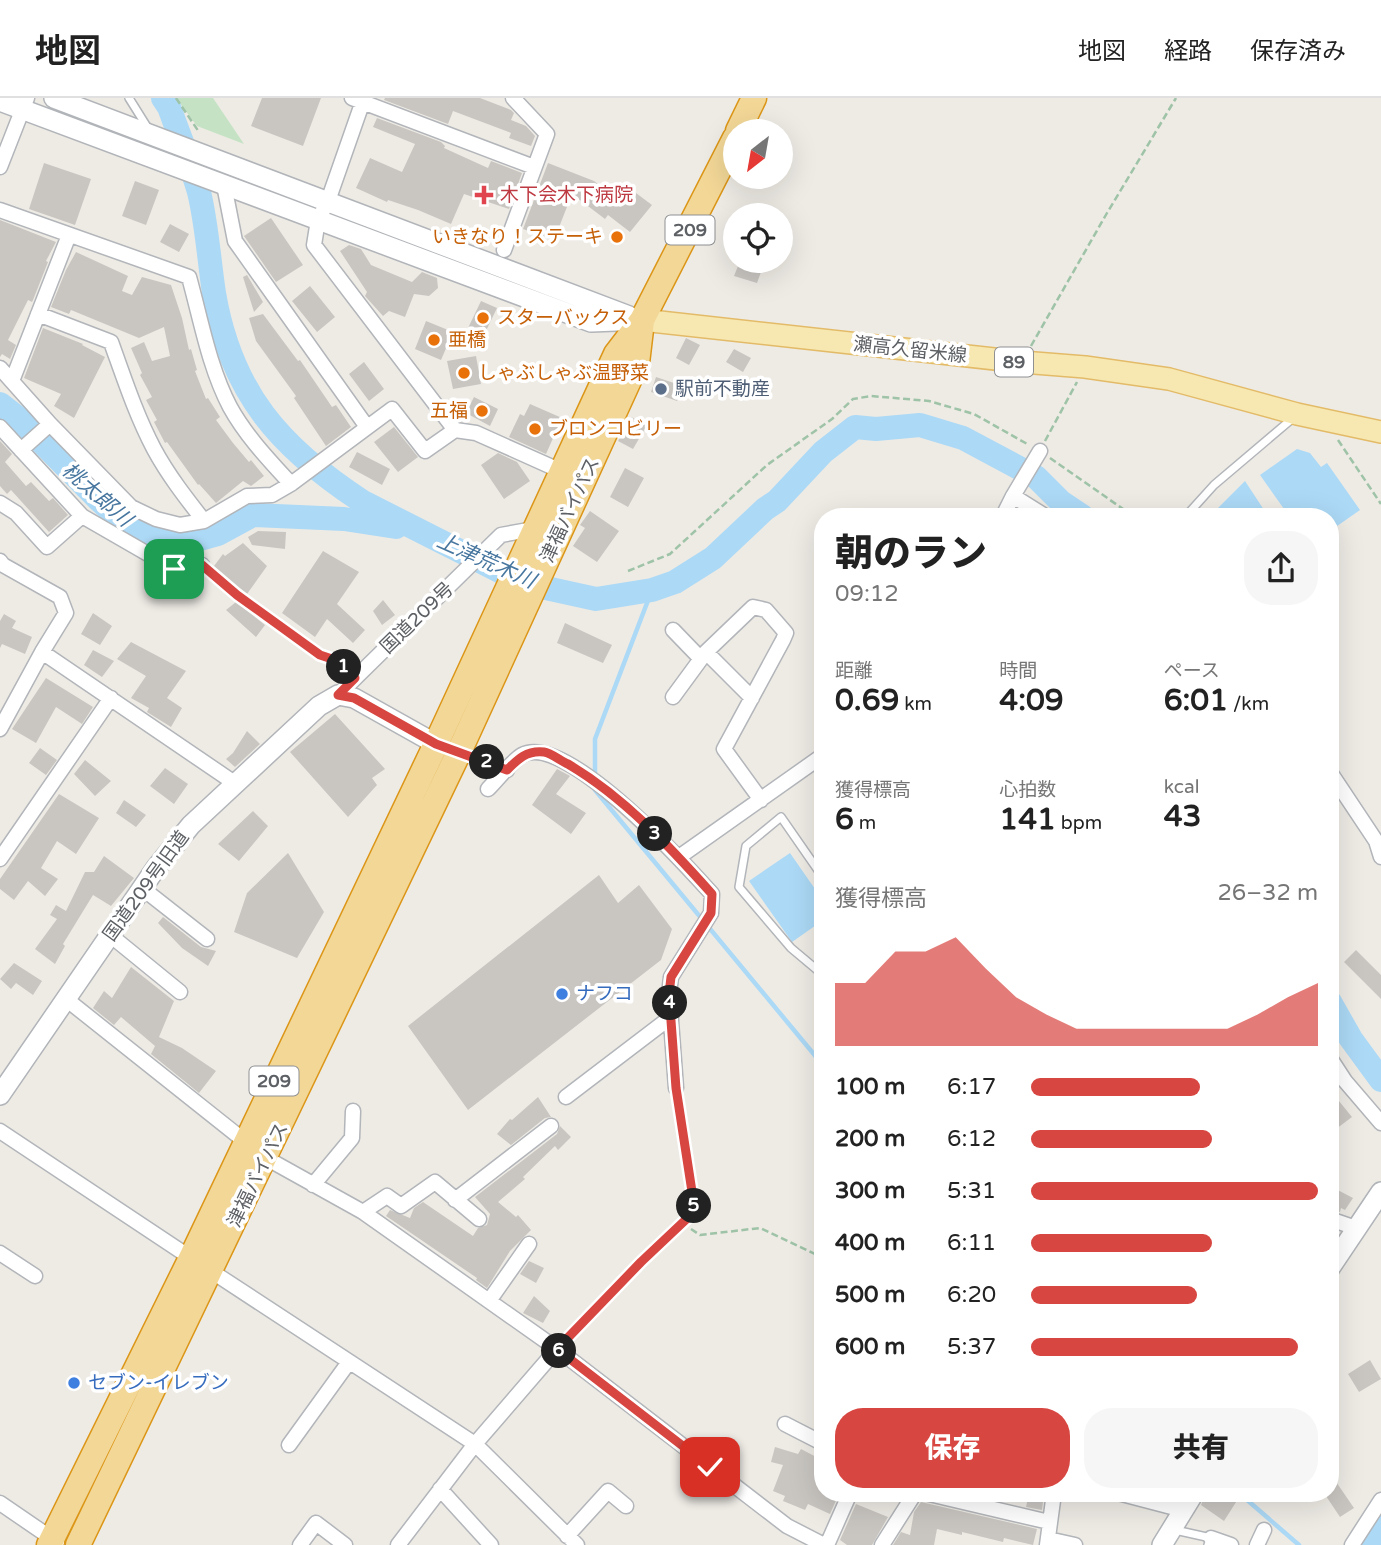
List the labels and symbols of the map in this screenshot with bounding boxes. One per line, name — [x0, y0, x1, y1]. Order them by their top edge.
north arrow — [723, 119, 793, 189]
place label: 木下会木下病院 — [500, 184, 633, 206]
marker: 木下会木下病院 — [474, 185, 494, 205]
road number: 209 — [666, 216, 714, 244]
place label: いきなり！ステーキ — [432, 226, 603, 248]
marker: いきなり！ステーキ — [609, 229, 625, 245]
place label: スターバックス — [497, 307, 629, 329]
marker: スターバックス — [475, 310, 491, 326]
place label: 亜橋 — [448, 329, 486, 351]
marker: 亜橋 — [426, 332, 442, 348]
street label: 瀬高久留米線 — [852, 333, 968, 367]
road number: 89 — [995, 348, 1033, 376]
place label: しゃぶしゃぶ温野菜 — [478, 362, 649, 384]
marker: しゃぶしゃぶ温野菜 — [456, 365, 472, 381]
place label: 駅前不動産 — [675, 378, 770, 400]
marker: 駅前不動産 — [653, 381, 669, 397]
place label: 五福 — [430, 400, 468, 422]
marker: 五福 — [474, 403, 490, 419]
place label: ブロンコビリー — [549, 418, 682, 440]
marker: ブロンコビリー — [527, 421, 543, 437]
street label: 津福バイパス — [536, 454, 604, 566]
water label: 桃太郎川 — [57, 458, 138, 533]
water label: 上津荒木川 — [433, 528, 541, 595]
pin — [144, 539, 204, 599]
street label: 国道209号 — [376, 578, 458, 658]
pin: 1 — [326, 650, 362, 684]
pin: 2 — [470, 744, 504, 780]
pin: 3 — [638, 816, 672, 852]
street label: 国道209号旧道 — [99, 827, 193, 945]
place label: ナフコ — [576, 983, 633, 1005]
marker: ナフコ — [554, 986, 570, 1002]
pin: 4 — [652, 986, 688, 1020]
road number: 209 — [250, 1066, 298, 1096]
street label: 津福バイパス — [223, 1119, 293, 1231]
pin: 5 — [676, 1188, 712, 1224]
pin: 6 — [542, 1334, 576, 1368]
place label: セブン-イレブン — [88, 1372, 229, 1394]
marker: セブン-イレブン — [66, 1375, 82, 1391]
pin — [680, 1437, 740, 1497]

